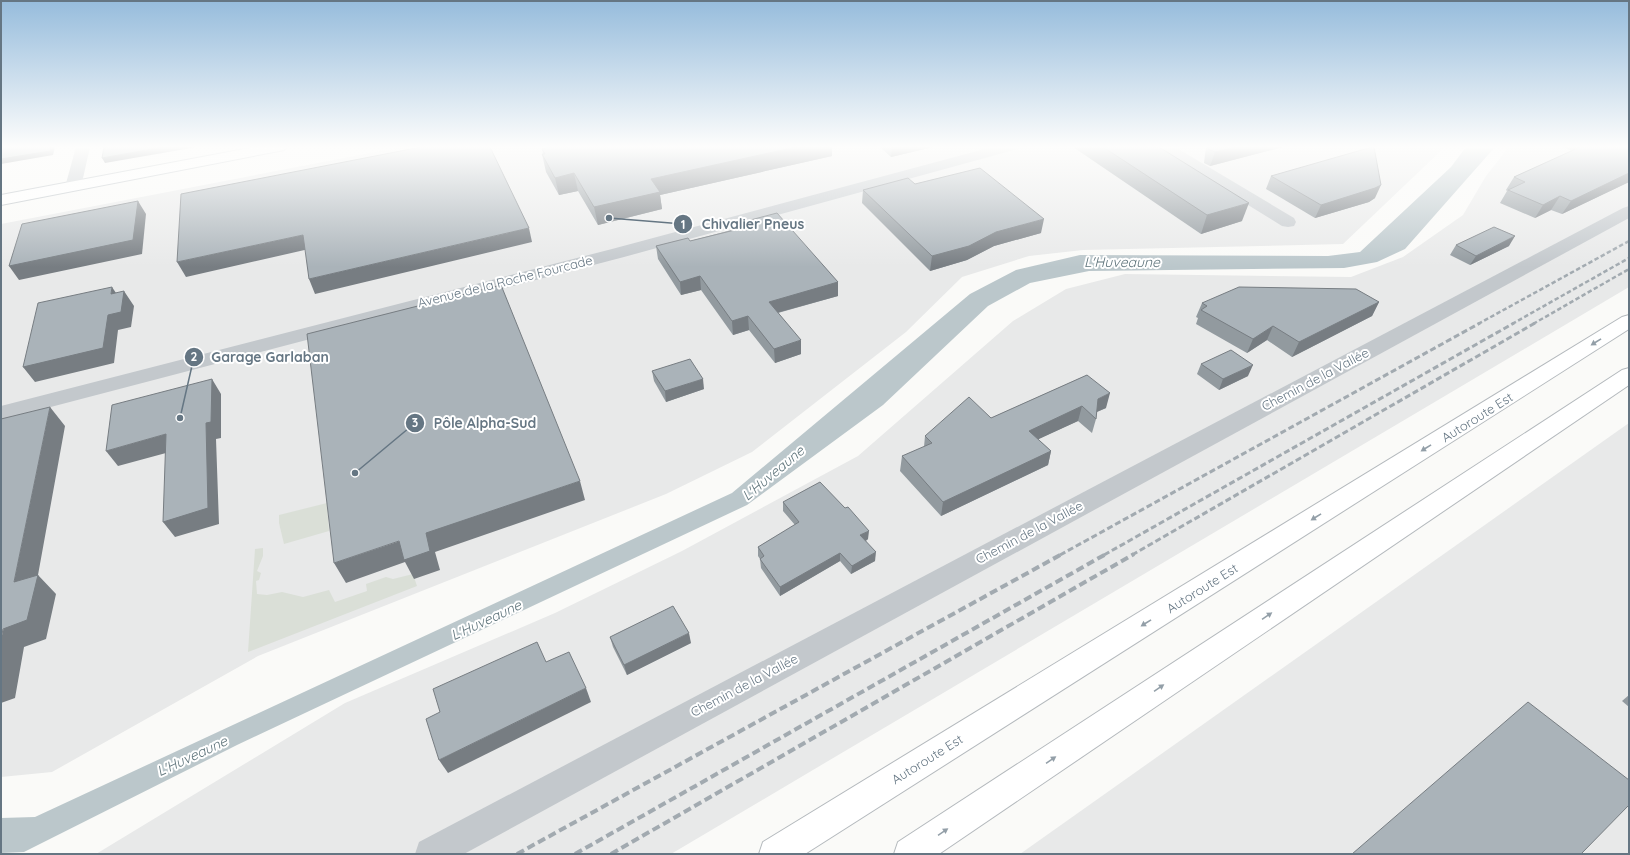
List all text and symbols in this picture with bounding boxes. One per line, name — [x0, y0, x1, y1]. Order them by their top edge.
callout: Chivalier Pneus — [673, 211, 812, 237]
text: Chivalier Pneus — [702, 215, 804, 233]
text: 1 — [681, 217, 685, 232]
street label: Avenue de la Roche Fourcade — [416, 252, 594, 310]
water label: L'Huveaune — [1084, 253, 1161, 271]
one-way arrow — [1591, 338, 1601, 346]
callout: Garage Garlaban — [184, 344, 337, 370]
street label: Chemin de la Vallée — [1259, 344, 1371, 414]
text: Garage Garlaban — [211, 348, 329, 366]
text: 2 — [191, 349, 198, 364]
street label: Autoroute Est — [1438, 389, 1516, 445]
callout: Pôle Alpha-Sud — [405, 410, 544, 436]
text: Pôle Alpha-Sud — [434, 414, 536, 432]
text: 3 — [412, 415, 418, 430]
water label: L'Huveaune — [738, 441, 809, 504]
one-way arrow — [1421, 445, 1432, 452]
street label: Chemin de la Vallée — [973, 497, 1085, 567]
one-way arrow — [1311, 513, 1321, 521]
street label: Autoroute Est — [1163, 560, 1241, 616]
water label: L'Huveaune — [448, 595, 525, 644]
one-way arrow — [1262, 612, 1272, 620]
one-way arrow — [1140, 619, 1152, 626]
street label: Chemin de la Vallée — [688, 650, 800, 720]
one-way arrow — [1154, 684, 1164, 692]
water label: L'Huveaune — [154, 731, 231, 780]
street label: Autoroute Est — [888, 731, 966, 787]
one-way arrow — [1046, 756, 1056, 764]
one-way arrow — [937, 829, 948, 836]

